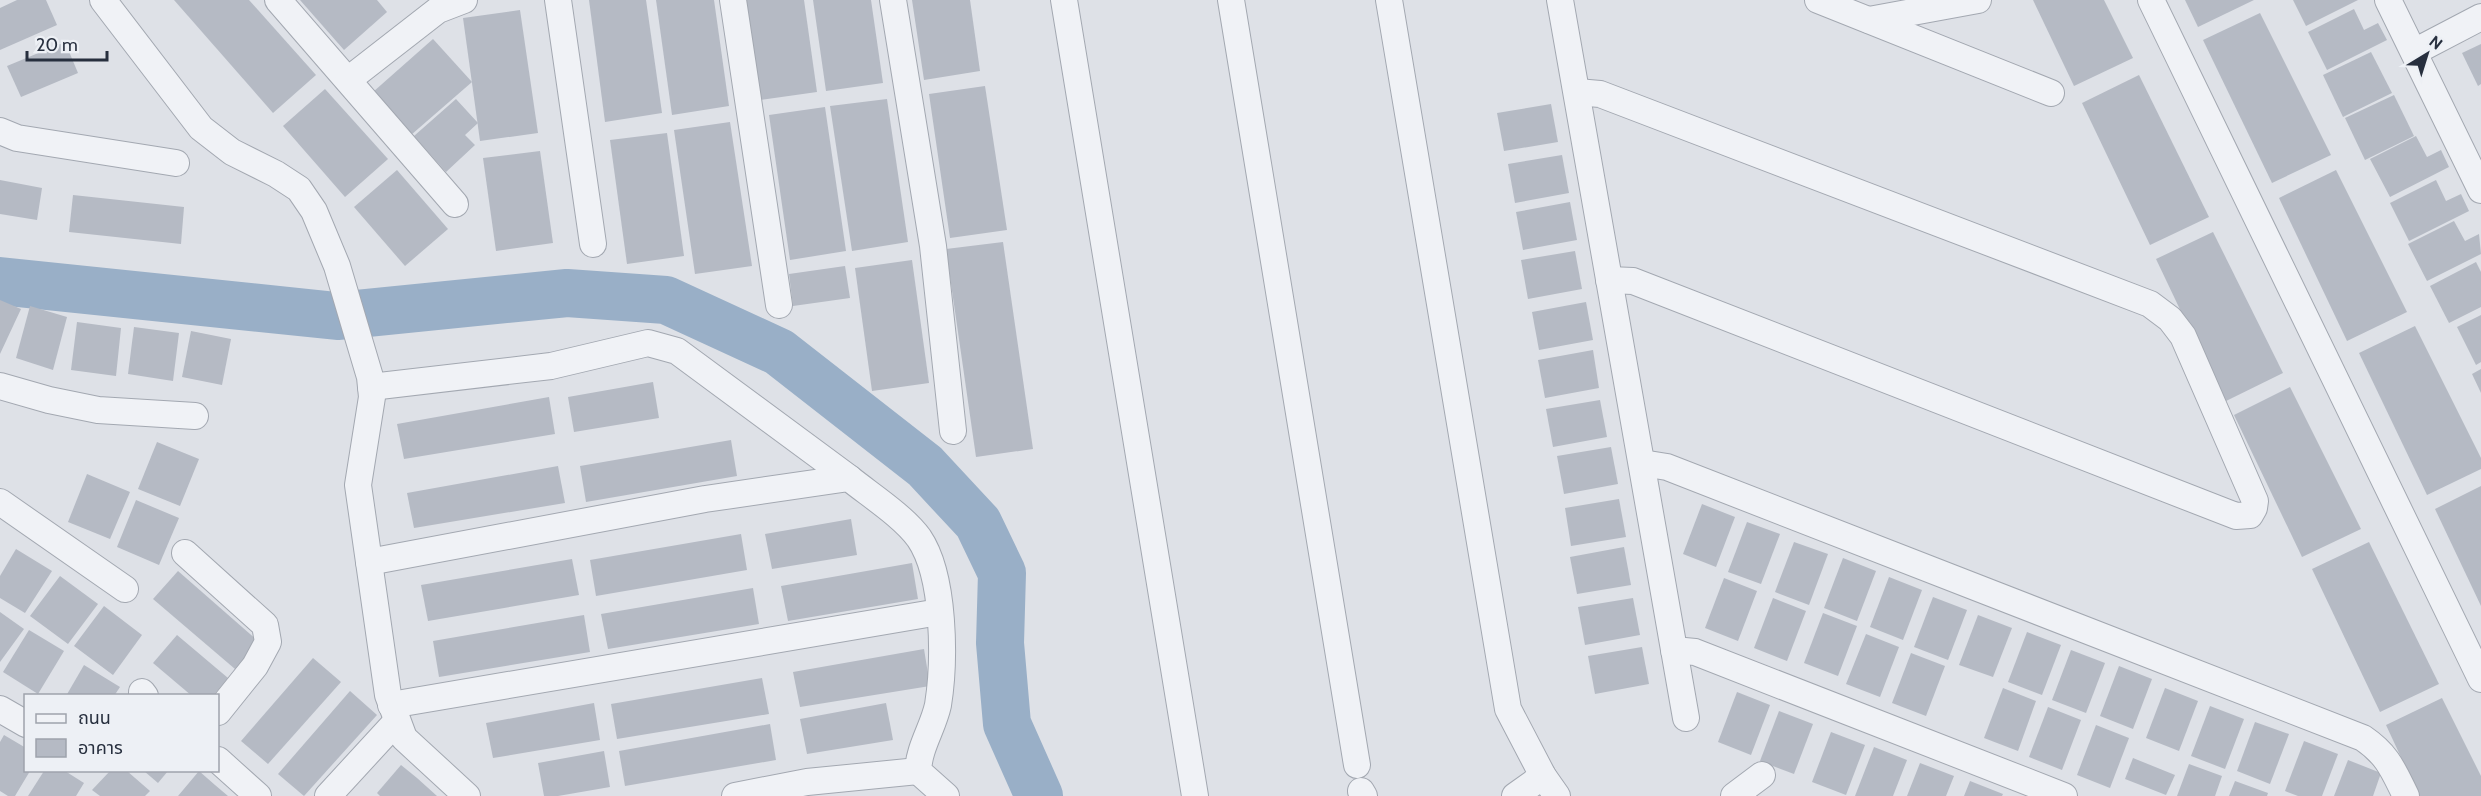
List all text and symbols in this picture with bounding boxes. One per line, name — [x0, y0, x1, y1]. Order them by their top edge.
scale bar — [27, 24, 106, 62]
north arrow — [2397, 24, 2457, 84]
text: N — [2426, 32, 2446, 54]
text: 20 m — [36, 34, 78, 56]
legend — [24, 694, 219, 772]
text: ถนน — [78, 707, 111, 729]
text: อาคาร — [78, 737, 123, 759]

